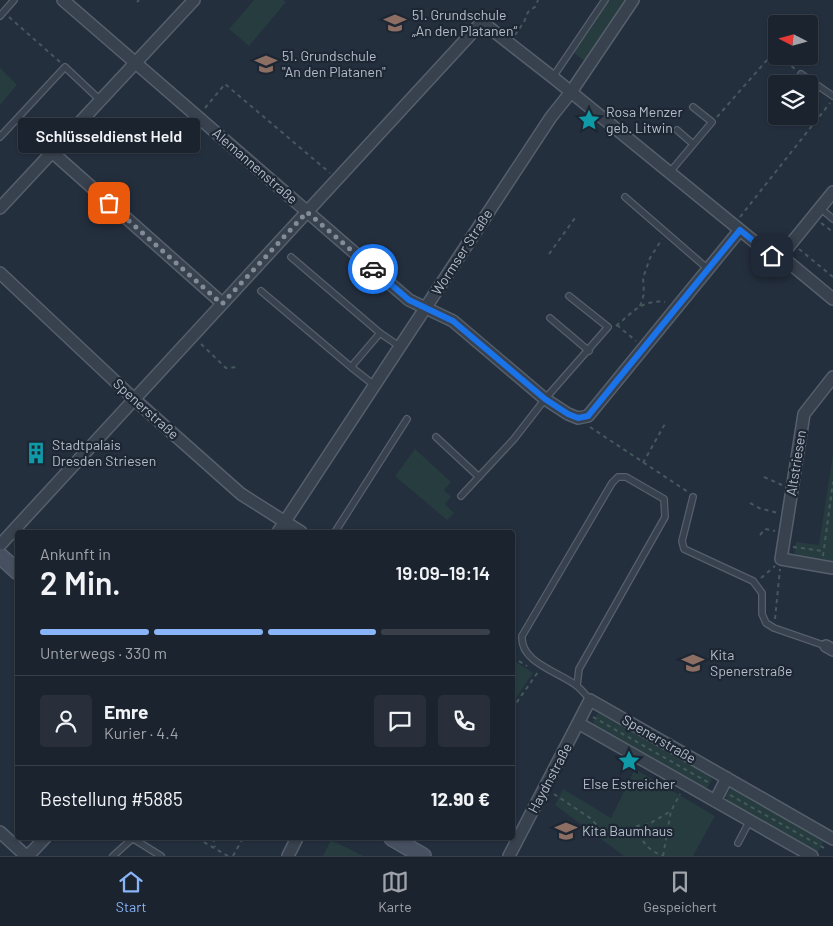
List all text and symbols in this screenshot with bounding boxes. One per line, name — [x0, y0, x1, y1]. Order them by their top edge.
place label: 51. Grundschule „An den Platanen“ — [412, 6, 517, 39]
school or university icon: 51. Grundschule „An den Platanen“ — [382, 10, 408, 36]
north arrow — [768, 15, 818, 65]
map controls — [768, 15, 818, 125]
place label: 51. Grundschule "An den Platanen" — [282, 47, 386, 80]
school or university icon: 51. Grundschule "An den Platanen" — [253, 51, 279, 77]
button: layers — [768, 75, 818, 125]
place label: Rosa Menzer geb. Litwin — [606, 103, 683, 136]
place icon: Rosa Menzer geb. Litwin — [576, 107, 602, 133]
callout: Schlüsseldienst Held — [18, 118, 200, 153]
street label: Alemannenstraße — [209, 124, 301, 207]
text: Schlüsseldienst Held — [36, 126, 182, 145]
pin — [88, 182, 130, 224]
icon: bag — [95, 189, 123, 217]
street label: Wormser Straße — [428, 206, 496, 298]
pin — [751, 235, 793, 277]
icon: home — [758, 242, 786, 270]
courier — [348, 244, 398, 294]
icon: car — [359, 255, 387, 283]
street label: Spenerstraße — [110, 375, 183, 443]
street label: Altstriesen — [782, 429, 809, 497]
place label: Stadtpalais Dresden Striesen — [52, 436, 156, 469]
building icon: Stadtpalais Dresden Striesen — [23, 440, 49, 466]
text: Ankunft in — [40, 544, 111, 563]
text: 19:09–19:14 — [396, 561, 490, 584]
text: 2 Min. — [40, 563, 121, 601]
text: Unterwegs · 330 m — [40, 643, 167, 662]
place label: Kita Spenerstraße — [710, 646, 793, 679]
school or university icon: Kita Spenerstraße — [680, 650, 706, 676]
button: person — [40, 695, 92, 747]
button: chat — [374, 695, 426, 747]
button: phone — [438, 695, 490, 747]
text: Emre — [104, 700, 148, 723]
street label: Spenerstraße — [619, 711, 699, 767]
text: Kurier · 4.4 — [104, 723, 178, 742]
street label: Haydnstraße — [524, 740, 575, 816]
place icon: Else Estreicher — [616, 748, 642, 774]
place label: Else Estreicher — [583, 775, 675, 792]
text: Bestellung #5885 — [40, 787, 183, 810]
text: 12.90 € — [431, 787, 490, 810]
school or university icon: Kita Baumhaus — [553, 818, 579, 844]
place label: Kita Baumhaus — [582, 822, 673, 839]
tab: Start — [116, 868, 147, 915]
tab: Karte — [378, 868, 412, 915]
tab: Gespeichert — [643, 868, 717, 915]

